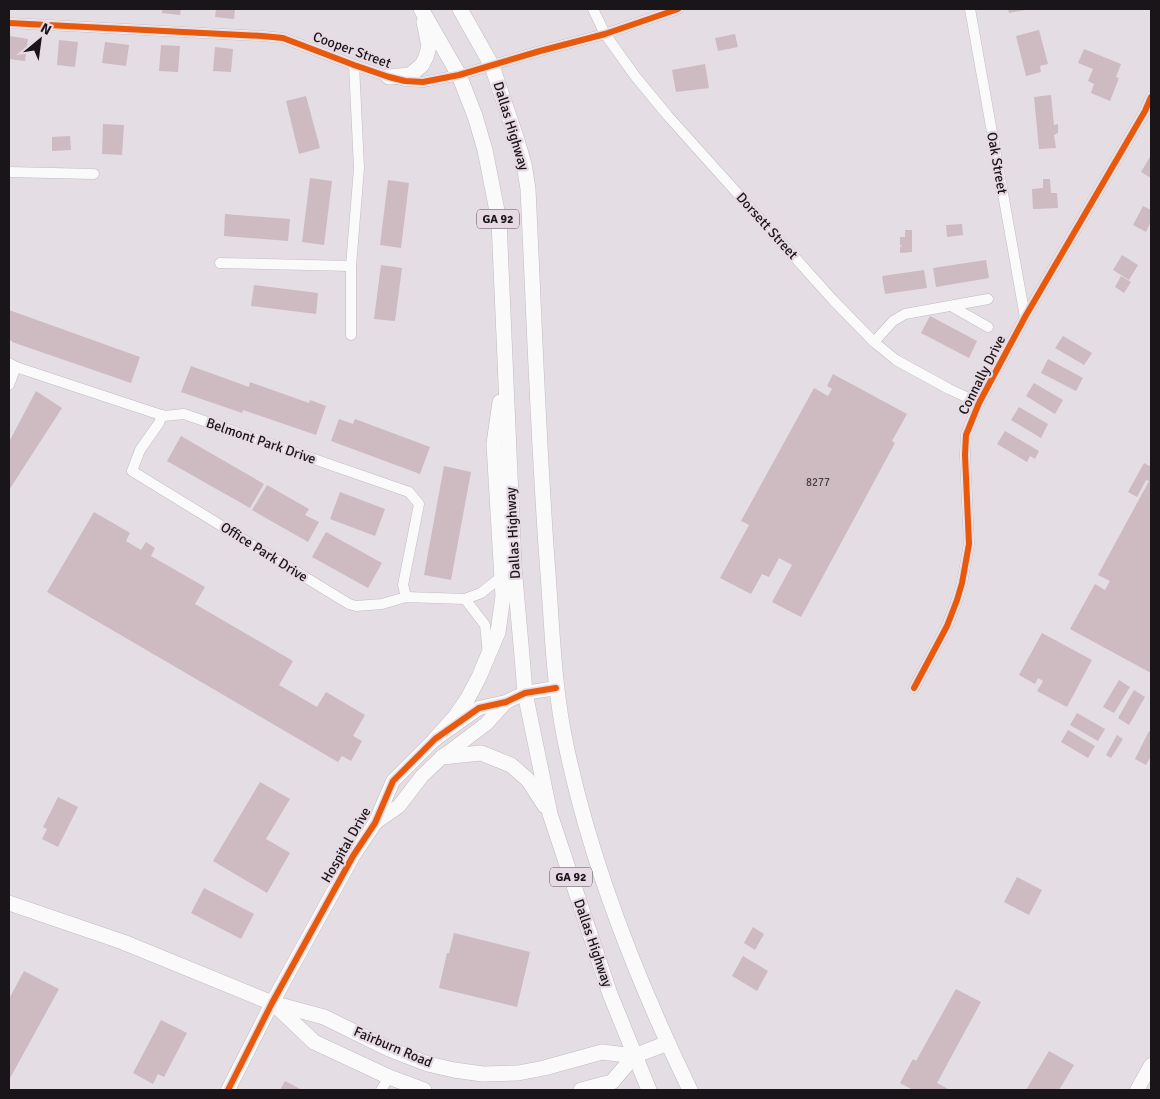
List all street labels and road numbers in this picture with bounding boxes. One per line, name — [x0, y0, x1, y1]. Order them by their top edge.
street label: Cooper Street — [311, 28, 394, 72]
street label: Dallas Highway — [489, 80, 533, 173]
street label: Oak Street — [983, 131, 1011, 195]
street label: Dorsett Street — [733, 189, 801, 263]
road number: GA 92 — [477, 210, 519, 228]
street label: Connally Drive — [955, 332, 1009, 418]
street label: Belmont Park Drive — [204, 414, 318, 468]
street label: Dallas Highway — [502, 486, 524, 579]
street label: Office Park Drive — [217, 518, 311, 586]
street label: Hospital Drive — [318, 804, 374, 886]
road number: GA 92 — [550, 868, 592, 886]
street label: Dallas Highway — [570, 897, 616, 990]
street label: Fairburn Road — [351, 1023, 435, 1071]

